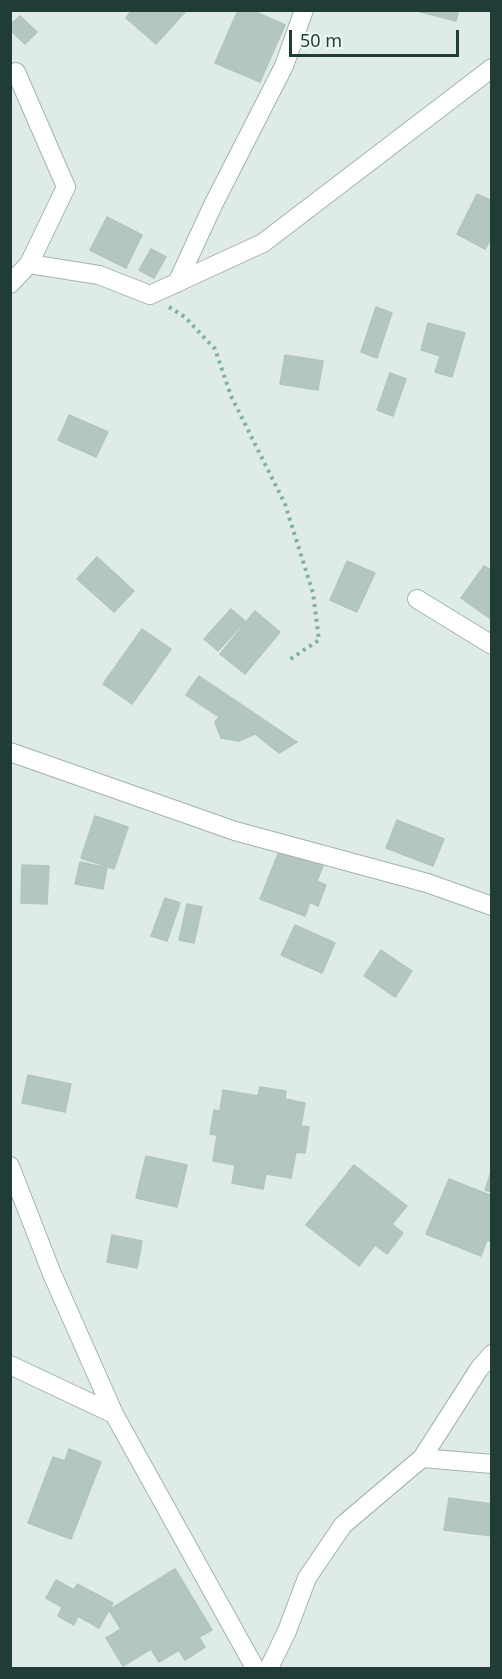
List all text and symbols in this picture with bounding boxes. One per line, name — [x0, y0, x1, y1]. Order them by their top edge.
scale bar — [292, 18, 462, 56]
text: 50 m — [300, 28, 342, 52]

